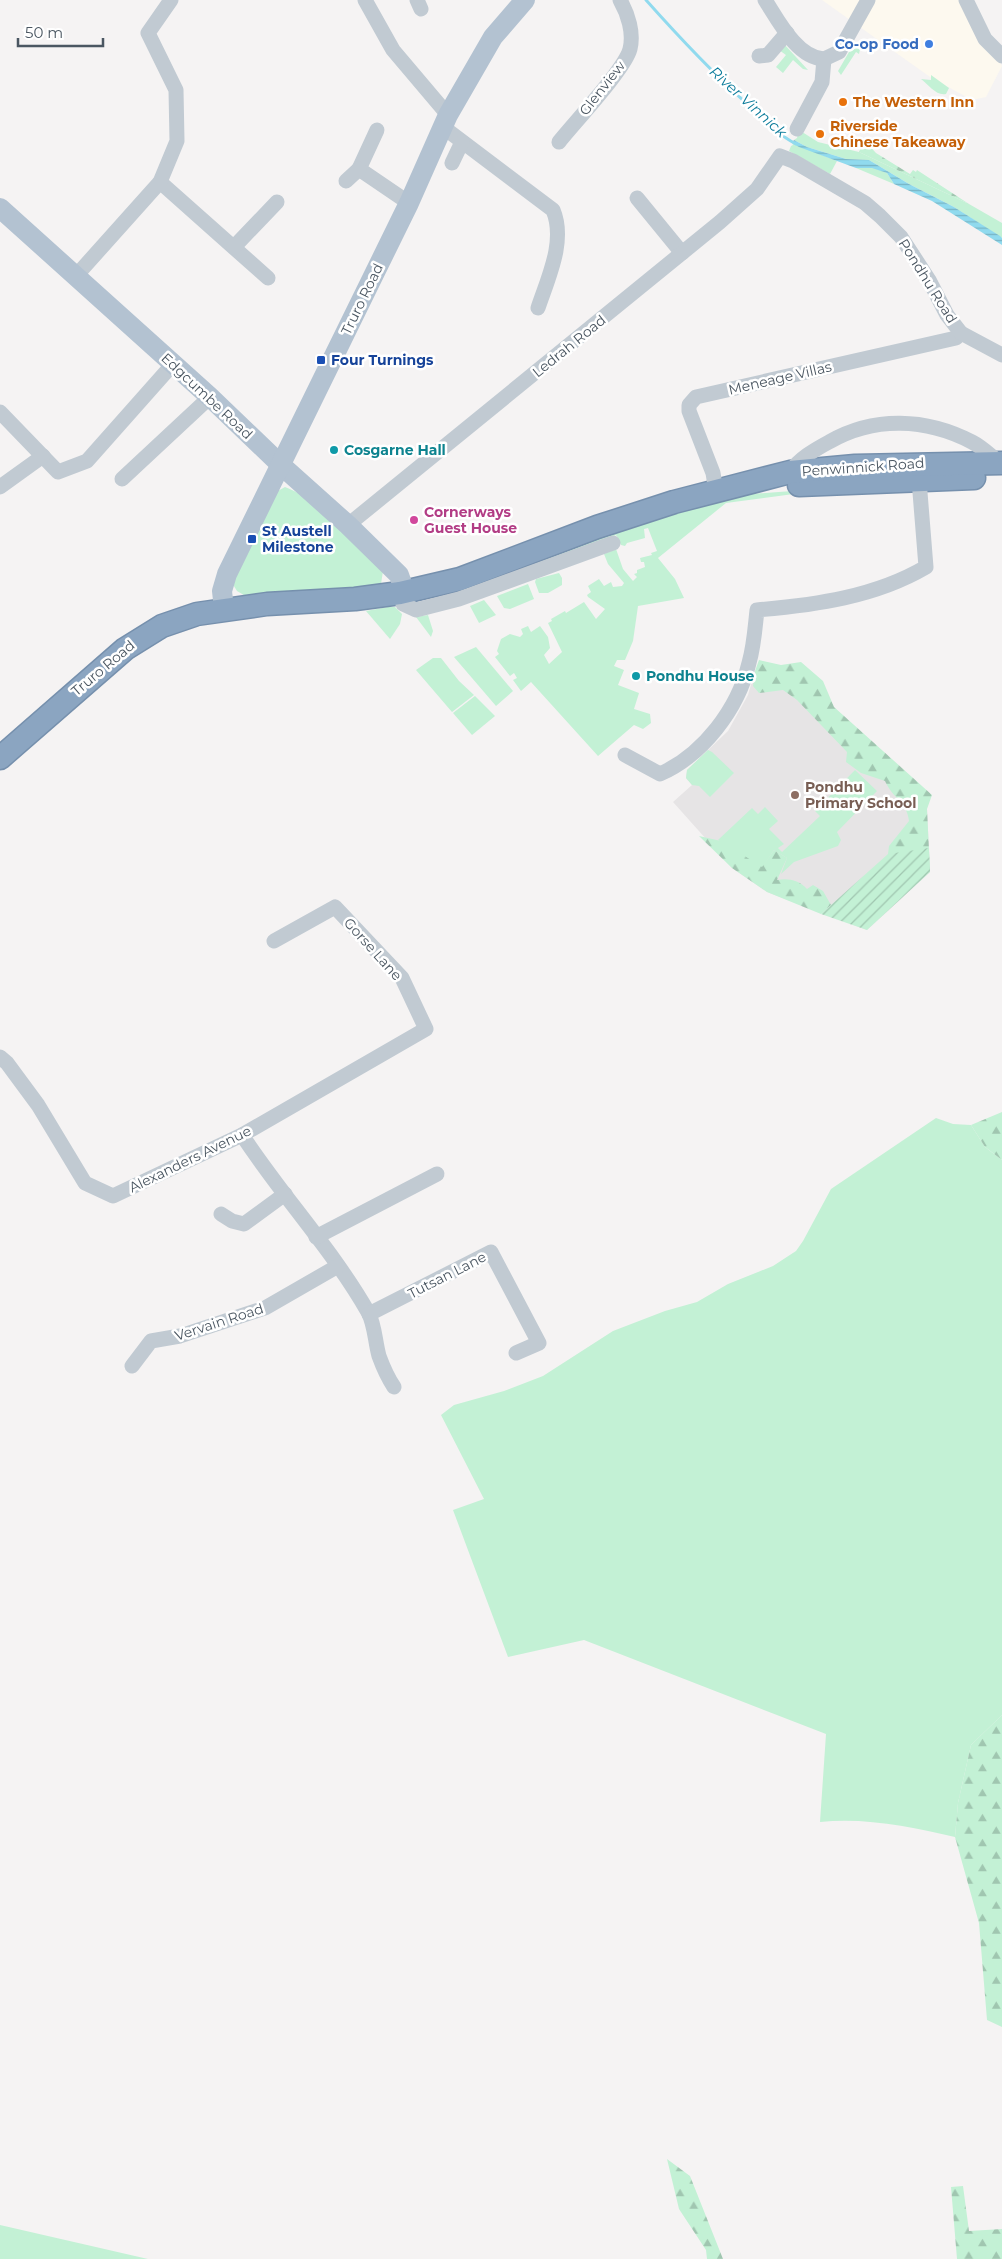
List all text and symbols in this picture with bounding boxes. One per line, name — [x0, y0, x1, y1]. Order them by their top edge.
scale bar — [18, 15, 102, 47]
text: 50 m — [25, 23, 63, 42]
place label: Co-op Food — [835, 35, 919, 53]
marker: Co-op Food — [923, 38, 935, 50]
street label: Glenview — [575, 57, 629, 119]
water label: River Vinnick — [706, 62, 792, 142]
place label: The Western Inn — [853, 93, 974, 111]
marker: The Western Inn — [837, 96, 849, 108]
place label: Riverside Chinese Takeaway — [830, 117, 966, 151]
marker: Riverside Chinese Takeaway — [814, 128, 826, 140]
street label: Pondhu Road — [895, 235, 961, 327]
street label: Truro Road — [337, 260, 387, 338]
street label: Ledrah Road — [529, 311, 609, 381]
street label: Edgcumbe Road — [157, 349, 257, 443]
place label: Four Turnings — [331, 351, 434, 369]
marker: Four Turnings — [315, 354, 327, 366]
street label: Meneage Villas — [727, 357, 834, 399]
place label: Cosgarne Hall — [344, 441, 446, 459]
marker: Cosgarne Hall — [328, 444, 340, 456]
street label: Penwinnick Road — [801, 454, 925, 480]
place label: Cornerways Guest House — [424, 503, 517, 537]
marker: Cornerways Guest House — [408, 514, 420, 526]
place label: St Austell Milestone — [262, 522, 334, 556]
marker: St Austell Milestone — [246, 533, 258, 545]
street label: Truro Road — [68, 636, 138, 700]
place label: Pondhu House — [646, 667, 754, 685]
marker: Pondhu House — [630, 670, 642, 682]
place label: Pondhu Primary School — [805, 778, 916, 812]
marker: Pondhu Primary School — [789, 789, 801, 801]
street label: Gorse Lane — [340, 914, 406, 984]
street label: Alexanders Avenue — [126, 1122, 254, 1196]
street label: Tutsan Lane — [405, 1248, 489, 1302]
street label: Vervain Road — [172, 1299, 266, 1345]

